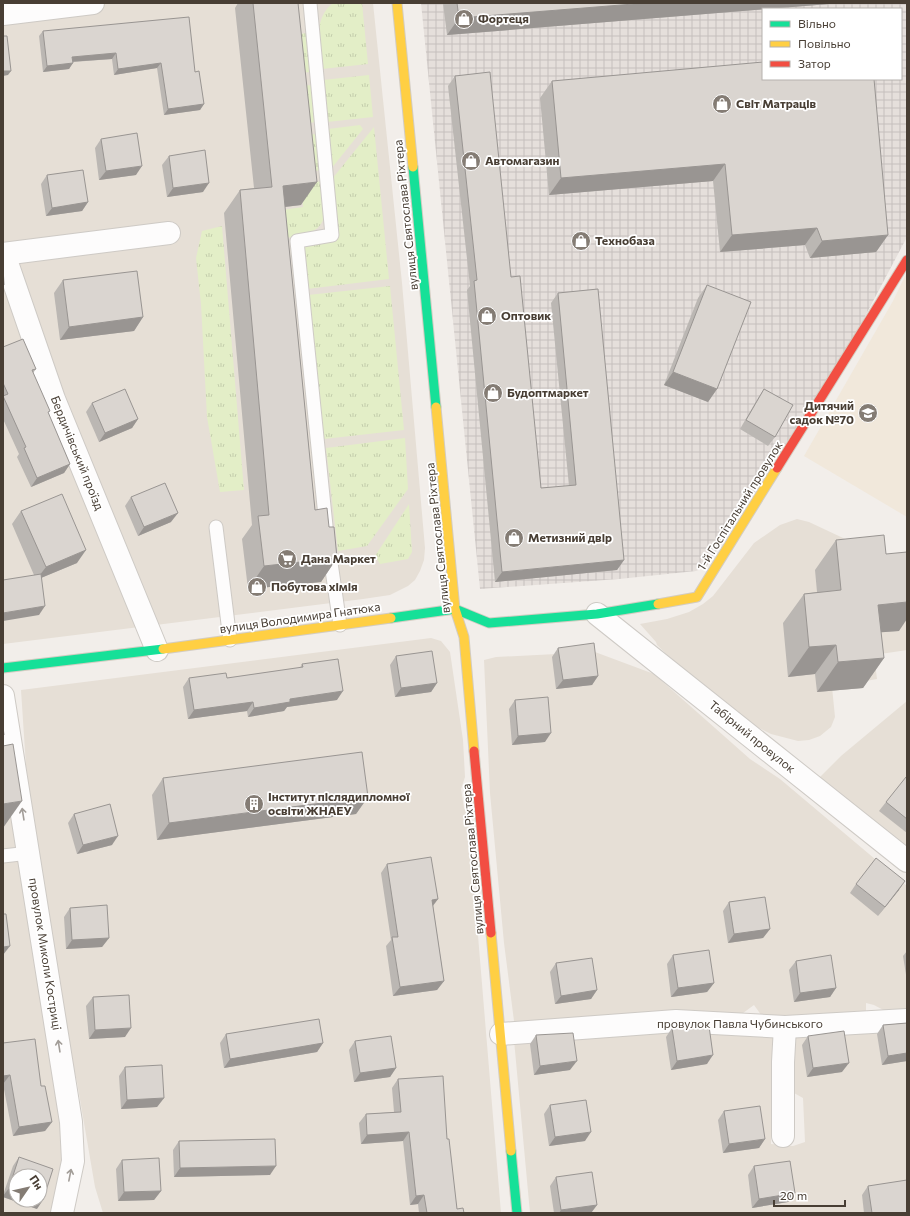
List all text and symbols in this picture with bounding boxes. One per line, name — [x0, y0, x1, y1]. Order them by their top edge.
shop icon: Фортеця — [453, 8, 475, 30]
legend — [762, 8, 902, 80]
place label: Фортеця — [478, 11, 529, 25]
text: Вільно — [798, 16, 836, 30]
text: Повільно — [798, 36, 851, 50]
text: Затор — [798, 56, 831, 70]
shop icon: Світ Матраців — [711, 93, 733, 115]
place label: Світ Матраців — [736, 96, 817, 110]
street label: вулиця Святослава Ріхтера — [390, 139, 420, 291]
shop icon: Автомагазин — [460, 150, 482, 172]
place label: Автомагазин — [485, 153, 560, 167]
shop icon: Технобаза — [570, 230, 592, 252]
place label: Технобаза — [595, 233, 655, 247]
shop icon: Оптовик — [476, 305, 498, 327]
place label: Оптовик — [501, 308, 551, 322]
shop icon: Будоптмаркет — [482, 382, 504, 404]
place label: Будоптмаркет — [507, 385, 589, 399]
street label: Бердичівський проїзд — [49, 393, 107, 512]
place label: Дитячий садок №70 — [790, 398, 854, 426]
school or university icon: Дитячий садок №70 — [857, 402, 879, 424]
street label: 1-й Госпітальний провулок — [694, 438, 785, 573]
street label: вулиця Святослава Ріхтера — [422, 462, 452, 614]
shop icon: Метизний двір — [503, 527, 525, 549]
place label: Метизний двір — [528, 530, 612, 544]
supermarket icon: Дана Маркет — [276, 548, 298, 570]
place label: Дана Маркет — [301, 551, 376, 565]
shop icon: Побутова хімія — [246, 576, 268, 598]
place label: Побутова хімія — [271, 579, 358, 593]
street label: вулиця Володимира Гнатюка — [219, 599, 381, 635]
street label: Табірний провулок — [707, 697, 799, 776]
street label: вулиця Святослава Ріхтера — [458, 783, 486, 935]
place label: Інститут післядипломної освіти ЖНАЕУ — [268, 789, 410, 817]
building icon: Інститут післядипломної освіти ЖНАЕУ — [243, 793, 265, 815]
one-way arrow — [19, 808, 27, 821]
street label: провулок Миколи Костриці — [27, 877, 65, 1031]
street label: провулок Павла Чубинського — [657, 1016, 823, 1030]
one-way arrow — [55, 1040, 63, 1053]
north arrow — [8, 1168, 48, 1208]
one-way arrow — [66, 1169, 74, 1182]
text: Пн — [27, 1172, 46, 1192]
scale bar — [774, 1182, 845, 1208]
text: 20 m — [780, 1188, 807, 1202]

